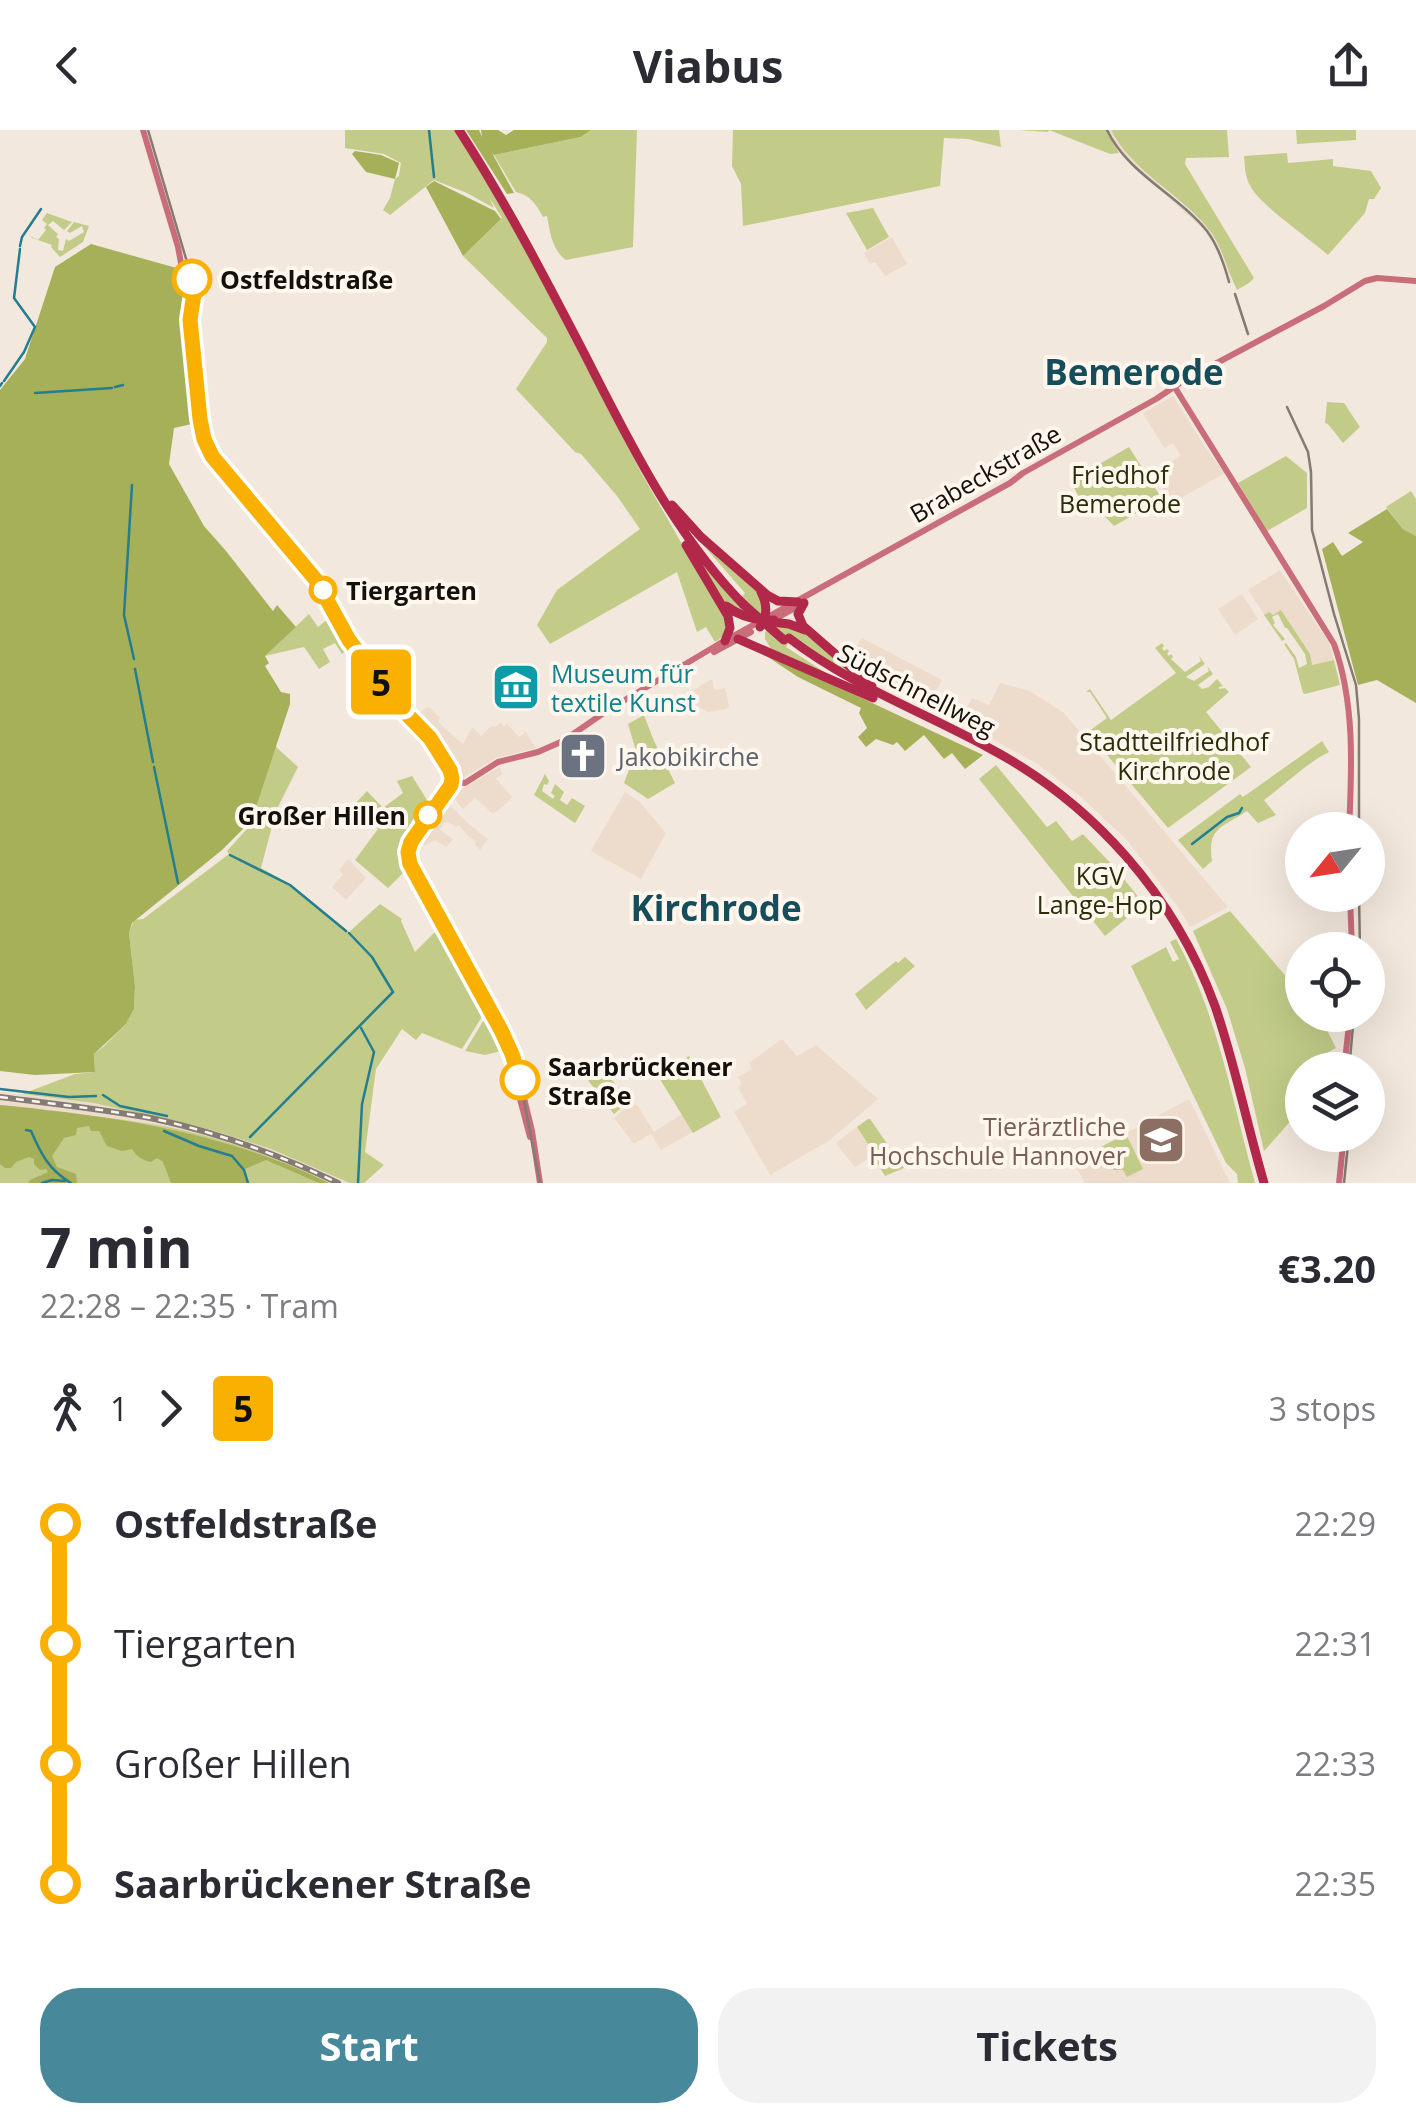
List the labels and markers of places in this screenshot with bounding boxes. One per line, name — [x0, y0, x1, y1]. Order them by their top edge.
marker: Ostfeldstraße — [173, 260, 211, 298]
place label: Ostfeldstraße — [220, 262, 393, 296]
place label: Tiergarten — [346, 573, 477, 607]
marker: Tiergarten — [310, 577, 336, 603]
place label: Museum für textile Kunst — [551, 656, 696, 719]
museum icon: Museum für textile Kunst — [490, 661, 542, 713]
church icon: Jakobikirche — [557, 730, 609, 782]
place label: Jakobikirche — [616, 739, 759, 773]
place label: Großer Hillen — [237, 798, 406, 832]
marker: Großer Hillen — [415, 802, 441, 828]
place label: Saarbrückener Straße — [548, 1049, 733, 1112]
marker: Saarbrückener Straße — [501, 1061, 539, 1099]
place label: Tierärztliche Hochschule Hannover — [869, 1109, 1126, 1172]
school or university icon: Tierärztliche Hochschule Hannover — [1135, 1114, 1187, 1166]

